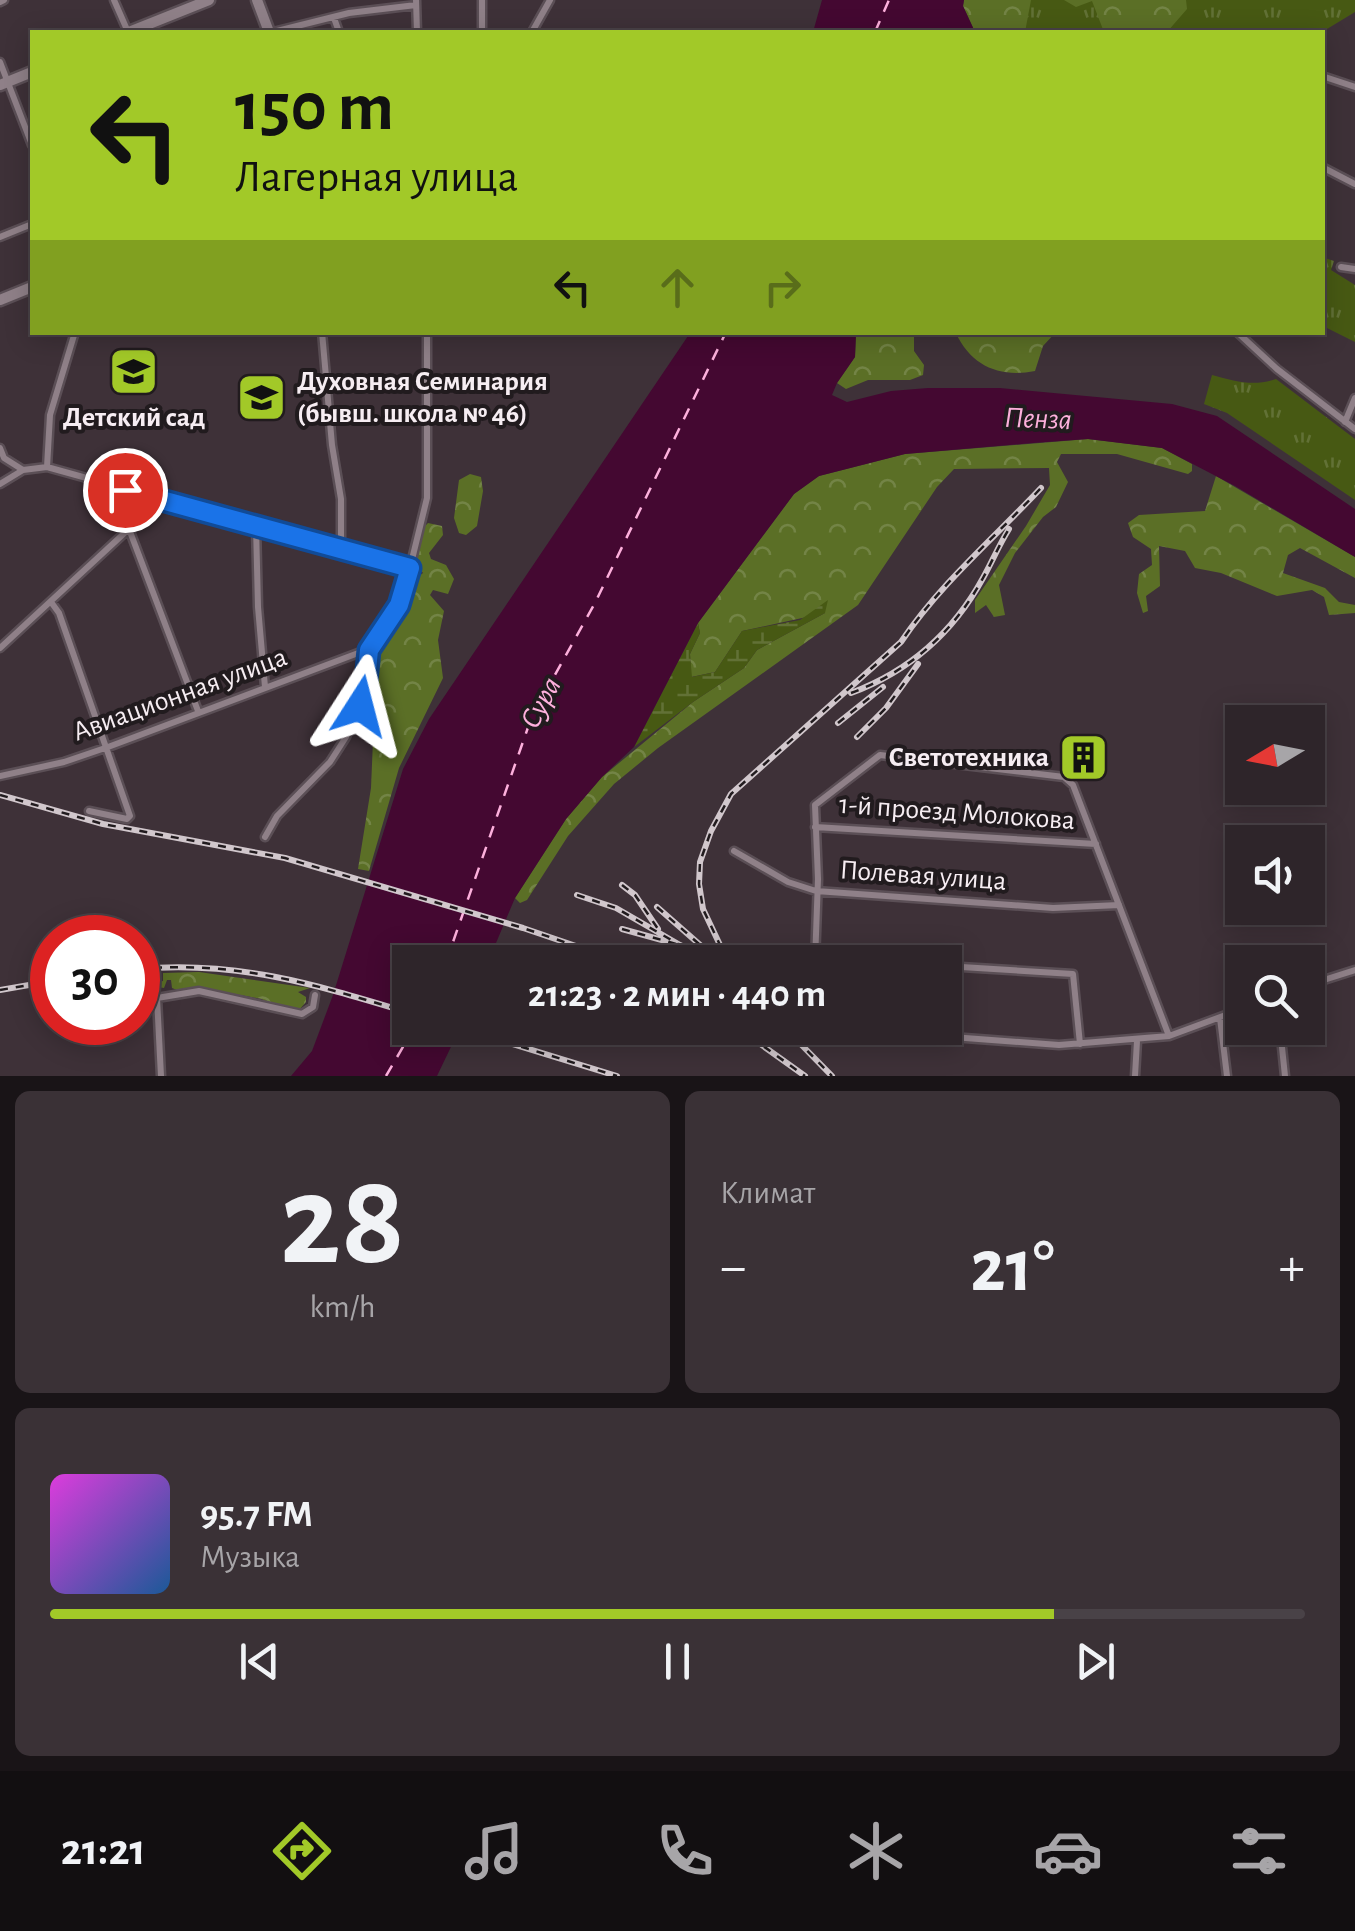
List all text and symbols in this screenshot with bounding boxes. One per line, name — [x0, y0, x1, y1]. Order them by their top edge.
icon: left — [70, 70, 200, 200]
text: 150 m — [235, 73, 394, 143]
text: Лагерная улица — [235, 155, 518, 200]
icon: left — [545, 260, 600, 315]
icon: ahead — [650, 260, 705, 315]
icon: right — [755, 260, 810, 315]
school or university icon: Детский сад — [108, 345, 160, 397]
place label: Духовная Семинария (бывш. школа № 46) — [297, 368, 548, 428]
school or university icon: Духовная Семинария (бывш. школа № 46) — [236, 372, 288, 424]
water label: Пенза — [1004, 403, 1072, 435]
place label: Детский сад — [63, 404, 205, 432]
pin — [83, 448, 168, 533]
icon: arrive — [98, 463, 153, 518]
street label: Авиационная улица — [69, 643, 291, 747]
position arrow — [308, 654, 412, 758]
water label: Сура — [515, 672, 567, 734]
north arrow — [1225, 705, 1325, 805]
map controls — [1225, 705, 1325, 1045]
building icon: Светотехника — [1058, 732, 1110, 784]
place label: Светотехника — [888, 744, 1049, 772]
street label: 1-й проезд Молокова — [838, 791, 1076, 835]
button: sound — [1225, 825, 1325, 925]
street label: Полевая улица — [839, 856, 1007, 896]
speed limit sign: 30 — [30, 915, 160, 1045]
button: search — [1225, 945, 1325, 1045]
text: 21:23 · 2 мин · 440 m — [528, 976, 826, 1014]
text: 28 — [280, 1158, 405, 1288]
text: Климат — [720, 1177, 815, 1209]
text: 21° — [970, 1230, 1055, 1305]
text: − — [720, 1240, 746, 1295]
text: + — [1279, 1240, 1305, 1295]
text: km/h — [309, 1291, 376, 1323]
text: 95.7 FM — [200, 1496, 313, 1534]
text: Музыка — [200, 1541, 300, 1573]
icon: previous — [232, 1634, 287, 1689]
icon: pause — [650, 1634, 705, 1689]
icon: next — [1068, 1634, 1123, 1689]
icon: directions — [267, 1816, 337, 1886]
icon: music — [459, 1816, 529, 1886]
icon: phone — [650, 1816, 720, 1886]
icon: climate — [841, 1816, 911, 1886]
icon: car — [1033, 1816, 1103, 1886]
icon: filters — [1224, 1816, 1294, 1886]
text: 21:21 — [61, 1828, 146, 1873]

